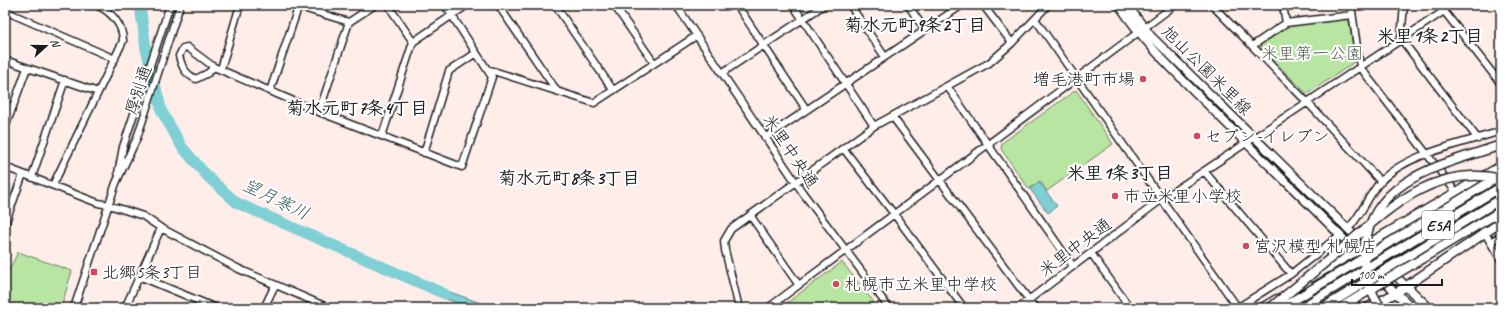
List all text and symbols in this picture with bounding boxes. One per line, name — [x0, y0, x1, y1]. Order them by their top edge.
district label: 菊水元町9条2丁目 — [844, 14, 986, 36]
street label: 旭山公園米里線 — [1157, 21, 1256, 120]
district label: 米里1条2丁目 — [1377, 25, 1483, 47]
north arrow — [26, 26, 66, 66]
text: N — [48, 37, 64, 50]
park label: 米里第一公園 — [1261, 43, 1363, 64]
street label: 厚別通 — [121, 63, 156, 118]
place label: 増毛港町市場 — [1033, 69, 1135, 90]
marker: 増毛港町市場 — [1138, 74, 1148, 84]
district label: 菊水元町7条4丁目 — [286, 97, 428, 119]
street label: 米里中央通 — [758, 110, 823, 192]
place label: セブン-イレブン — [1205, 126, 1330, 147]
marker: セブン-イレブン — [1192, 131, 1202, 141]
district label: 米里1条3丁目 — [1067, 162, 1173, 184]
district label: 菊水元町8条3丁目 — [498, 167, 640, 189]
water label: 望月寒川 — [239, 173, 313, 225]
place label: 市立米里小学校 — [1123, 186, 1242, 207]
marker: 市立米里小学校 — [1110, 191, 1120, 201]
road number: E5A — [1422, 211, 1454, 239]
street label: 米里中央通 — [1035, 213, 1116, 281]
place label: 宮沢模型 札幌店 — [1254, 236, 1377, 257]
marker: 宮沢模型 札幌店 — [1241, 241, 1251, 251]
scale bar — [1352, 261, 1442, 287]
place label: 北郷5条3丁目 — [102, 262, 202, 283]
marker: 北郷5条3丁目 — [89, 267, 99, 277]
text: 100 m — [1358, 267, 1385, 283]
place label: 札幌市立米里中学校 — [844, 274, 997, 295]
marker: 札幌市立米里中学校 — [831, 279, 841, 289]

